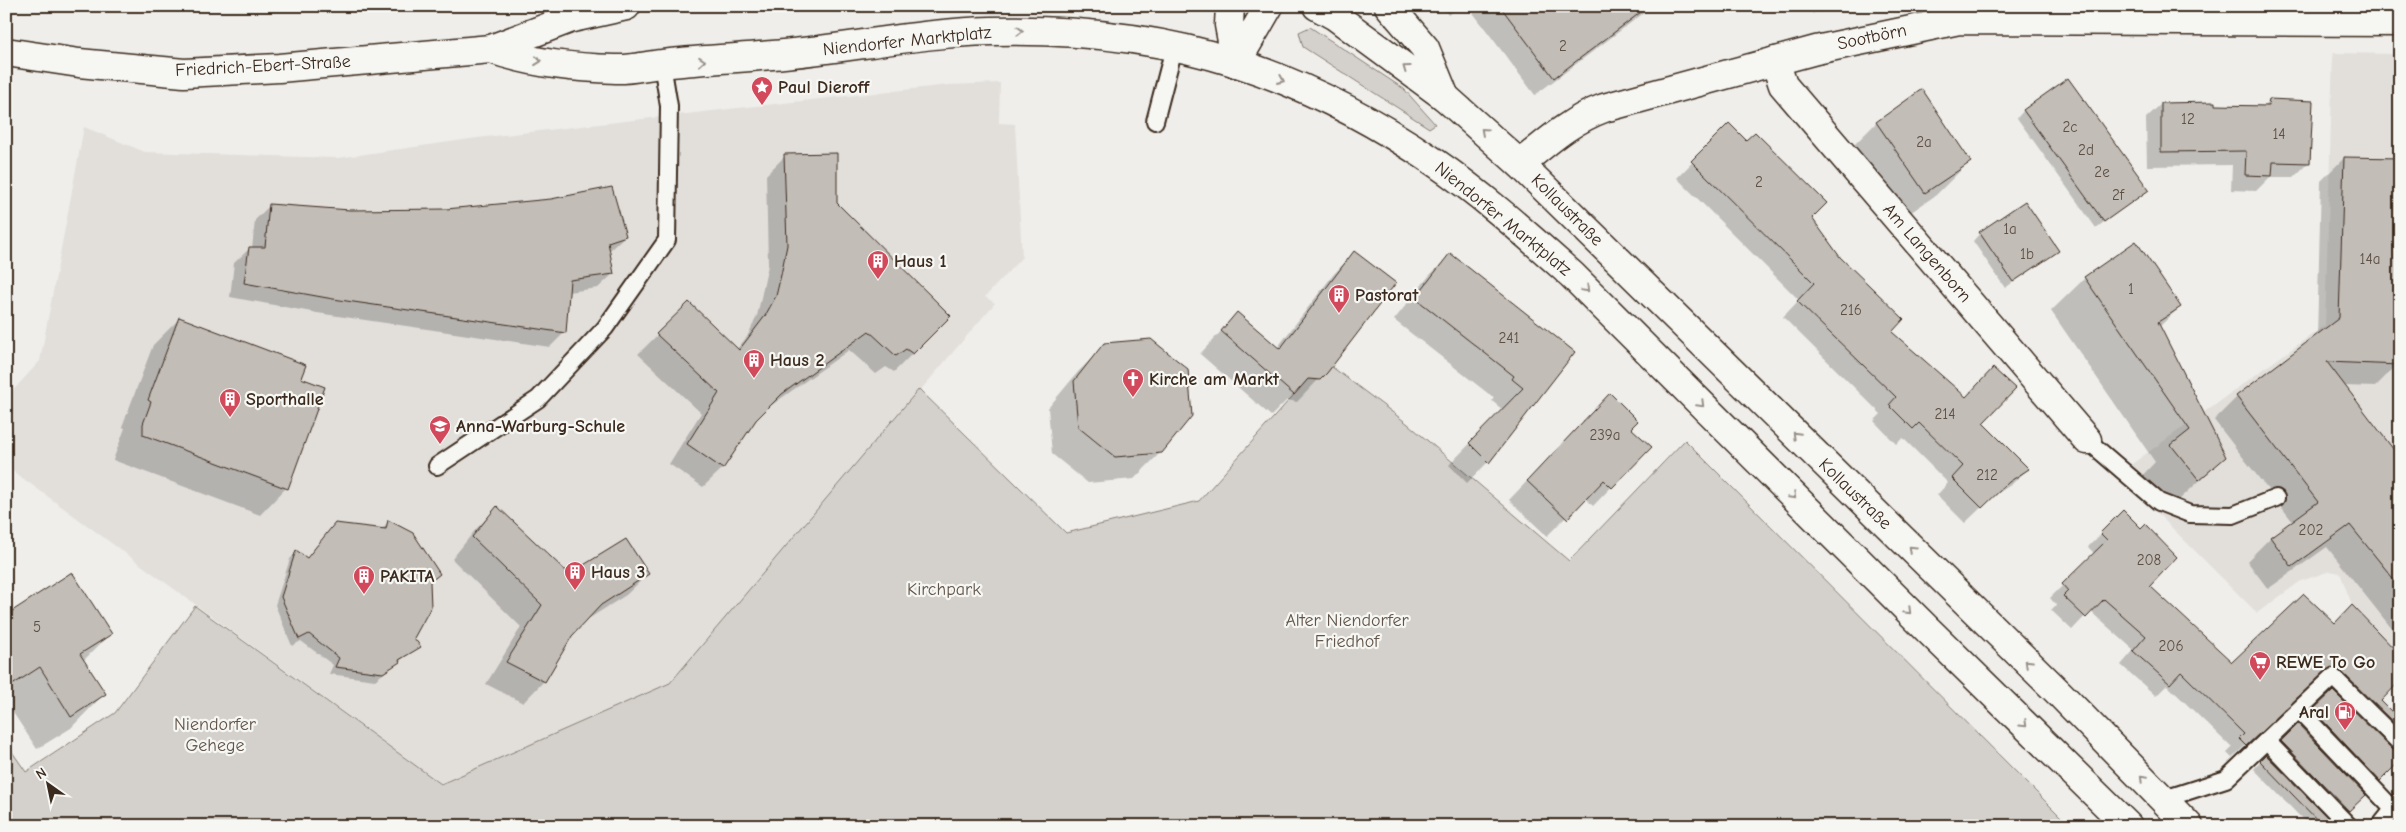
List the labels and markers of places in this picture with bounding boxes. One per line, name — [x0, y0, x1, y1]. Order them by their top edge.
place icon: Paul Dieroff — [750, 75, 774, 106]
place label: Paul Dieroff — [778, 77, 870, 98]
building icon: Haus 1 — [866, 249, 890, 280]
place label: Haus 1 — [894, 251, 946, 272]
building icon: Pastorat — [1327, 283, 1351, 314]
place label: Pastorat — [1355, 285, 1419, 306]
building icon: Haus 2 — [742, 348, 766, 379]
place label: Haus 2 — [770, 350, 824, 371]
church icon: Kirche am Markt — [1121, 367, 1145, 398]
place label: Kirche am Markt — [1149, 369, 1280, 390]
building icon: Sporthalle — [218, 387, 242, 418]
place label: Sporthalle — [246, 389, 324, 410]
school or university icon: Anna-Warburg-Schule — [428, 414, 452, 445]
place label: Anna-Warburg-Schule — [456, 416, 625, 437]
building icon: Haus 3 — [563, 560, 587, 591]
place label: Haus 3 — [591, 562, 645, 583]
building icon: PAKITA — [352, 564, 376, 595]
place label: PAKITA — [380, 566, 434, 587]
supermarket icon: REWE To Go — [2248, 650, 2272, 681]
place label: REWE To Go — [2276, 652, 2375, 673]
fuel station icon: Aral — [2333, 700, 2357, 731]
place label: Aral — [2299, 702, 2329, 723]

